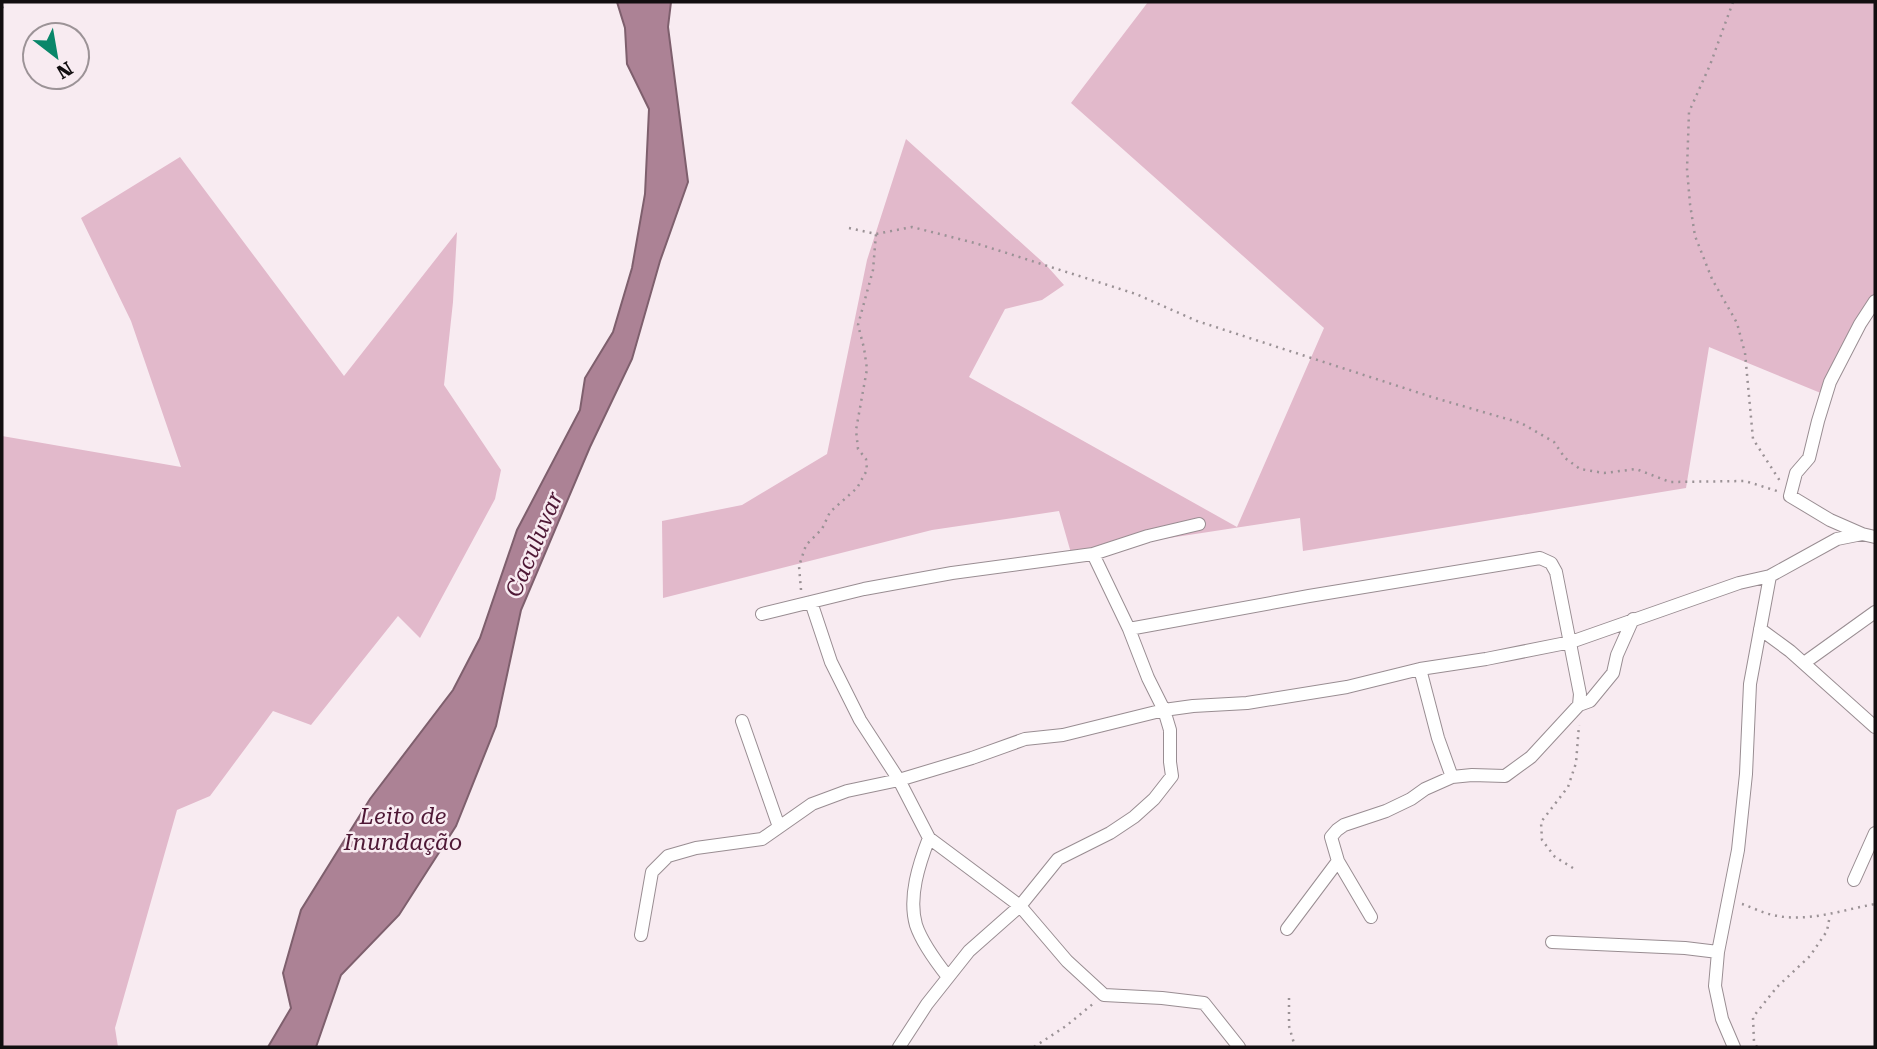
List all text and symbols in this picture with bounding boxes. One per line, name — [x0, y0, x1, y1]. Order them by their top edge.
north arrow — [21, 21, 91, 91]
text: N — [52, 57, 77, 84]
water label: Caculuvar — [500, 487, 569, 601]
water label: Leito de Inundação — [343, 803, 462, 856]

